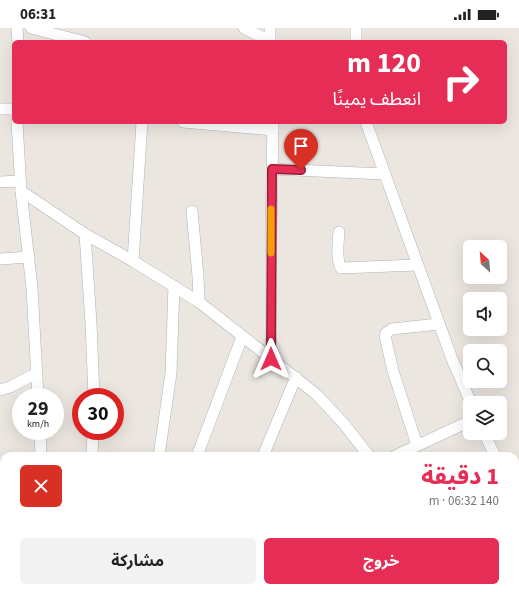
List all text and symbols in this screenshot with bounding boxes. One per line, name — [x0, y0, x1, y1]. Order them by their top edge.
text: 06:31 — [20, 4, 56, 25]
text: 120 m — [347, 43, 421, 83]
icon: right — [435, 56, 487, 108]
text: انعطف يمينًا — [332, 87, 421, 112]
pin — [284, 129, 318, 170]
icon: arrive — [290, 135, 312, 157]
north arrow — [463, 240, 507, 284]
map controls — [463, 240, 507, 440]
button: sound — [463, 292, 507, 336]
position arrow — [250, 338, 292, 380]
button: search — [463, 344, 507, 388]
speed limit sign: 30 — [72, 388, 124, 440]
text: 29 — [27, 395, 49, 423]
button: layers — [463, 396, 507, 440]
text: km/h — [27, 417, 49, 431]
text: 1 دقيقة — [421, 459, 499, 494]
button: close — [20, 465, 62, 507]
text: 140 m · 06:32 — [429, 492, 499, 510]
button: مشاركة — [20, 538, 256, 584]
button: خروج — [264, 538, 499, 584]

